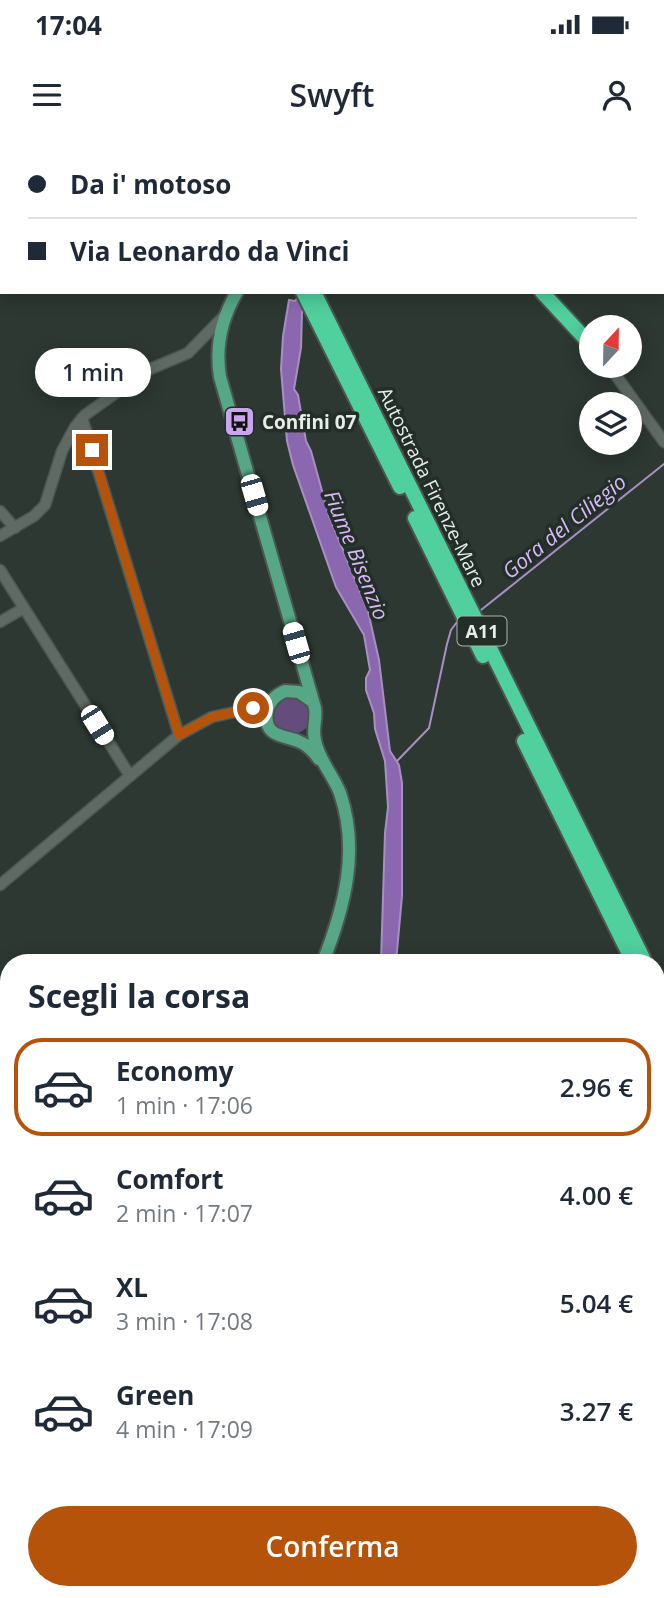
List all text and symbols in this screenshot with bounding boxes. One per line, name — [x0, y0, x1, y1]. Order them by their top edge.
text: 17:04 — [35, 7, 102, 43]
text: Swyft — [289, 73, 375, 116]
icon: menu — [28, 76, 66, 114]
icon: person — [598, 76, 636, 114]
text: Da i' motoso — [70, 166, 231, 202]
text: Via Leonardo da Vinci — [70, 233, 349, 269]
north arrow — [579, 315, 642, 378]
map controls — [579, 315, 642, 455]
callout: 1 min — [34, 348, 150, 398]
text: 1 min — [62, 356, 124, 388]
street label: Autostrada Firenze-Mare — [372, 383, 492, 591]
button: layers — [579, 392, 642, 455]
bus stop icon: Confini 07 — [222, 405, 256, 439]
place label: Confini 07 — [262, 409, 357, 435]
route end — [76, 434, 108, 466]
water label: Gora del Ciliegio — [496, 467, 632, 585]
car — [239, 472, 270, 518]
water label: Fiume Bisenzio — [318, 486, 396, 624]
road number: A11 — [458, 616, 506, 645]
car — [281, 620, 312, 666]
route start — [237, 692, 269, 724]
car — [77, 702, 118, 748]
text: Scegli la corsa — [28, 974, 250, 1017]
text: Economy — [116, 1053, 234, 1089]
icon: car — [32, 1056, 95, 1119]
text: 2.96 € — [560, 1069, 633, 1105]
text: 1 min · 17:06 — [116, 1089, 253, 1121]
text: Comfort — [116, 1161, 223, 1197]
icon: car — [32, 1164, 95, 1227]
text: 4.00 € — [560, 1177, 633, 1213]
text: 2 min · 17:07 — [116, 1197, 253, 1229]
text: XL — [116, 1269, 148, 1305]
icon: car — [32, 1272, 95, 1335]
text: 5.04 € — [560, 1285, 633, 1321]
text: 3 min · 17:08 — [116, 1305, 253, 1337]
text: Green — [116, 1377, 194, 1413]
icon: car — [32, 1380, 95, 1443]
text: 3.27 € — [560, 1393, 633, 1429]
text: 4 min · 17:09 — [116, 1413, 253, 1445]
button: Conferma — [28, 1506, 637, 1586]

